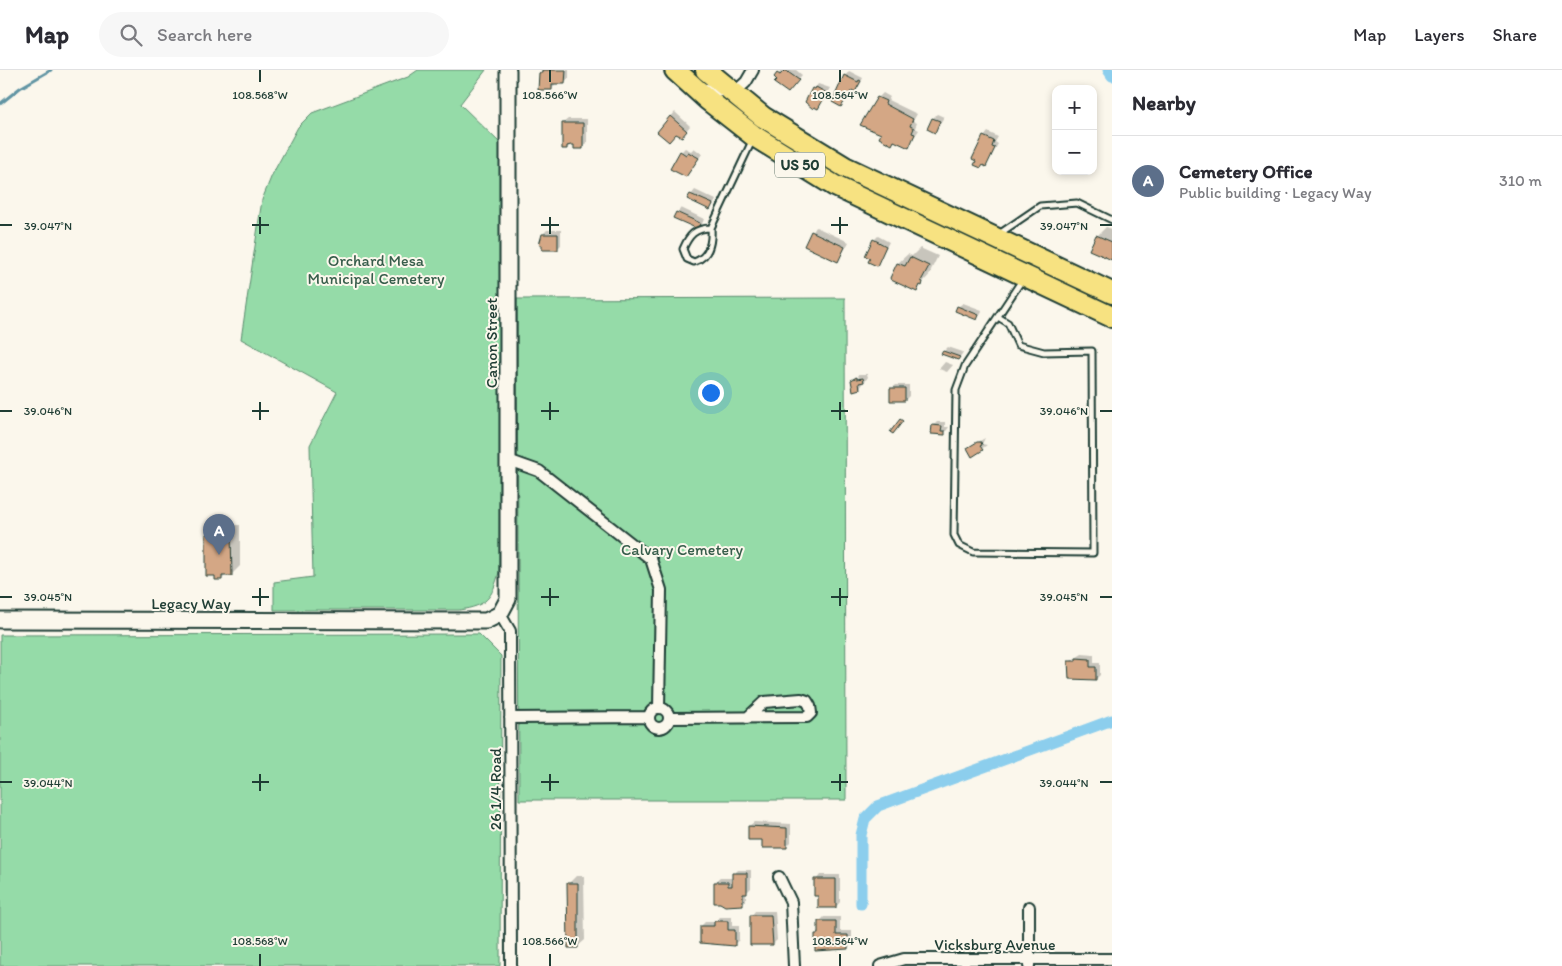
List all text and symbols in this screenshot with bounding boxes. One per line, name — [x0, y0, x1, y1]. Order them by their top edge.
search box — [99, 12, 449, 57]
text: Map — [25, 20, 69, 49]
icon: search — [117, 21, 145, 49]
text: Search here — [157, 23, 252, 46]
text: Map — [1353, 24, 1386, 46]
text: Layers — [1414, 24, 1464, 46]
text: Share — [1492, 24, 1537, 46]
map controls — [1052, 85, 1097, 175]
button: + — [1052, 85, 1097, 130]
text: 108.568°W — [232, 88, 288, 102]
text: 108.566°W — [522, 88, 578, 102]
text: 108.564°W — [812, 88, 868, 102]
text: Nearby — [1132, 90, 1196, 115]
button: − — [1052, 130, 1097, 175]
road number: US 50 — [775, 152, 825, 178]
text: Cemetery Office — [1179, 160, 1312, 183]
text: A — [1143, 171, 1153, 190]
text: 310 m — [1499, 171, 1542, 190]
text: Public building · Legacy Way — [1179, 183, 1372, 202]
text: 39.047°N — [24, 219, 72, 233]
text: 39.047°N — [1040, 219, 1088, 233]
park label: Orchard Mesa Municipal Cemetery — [308, 251, 445, 288]
street label: Canon Street — [482, 298, 501, 388]
your location — [698, 380, 724, 406]
text: 39.046°N — [24, 404, 72, 418]
text: 39.046°N — [1040, 404, 1088, 418]
pin: A — [203, 514, 235, 555]
park label: Calvary Cemetery — [621, 540, 743, 559]
text: 39.045°N — [24, 590, 72, 604]
text: 39.045°N — [1040, 590, 1088, 604]
street label: Legacy Way — [151, 594, 231, 613]
street label: 26 1/4 Road — [486, 748, 505, 830]
text: 39.044°N — [23, 776, 73, 790]
text: 39.044°N — [1039, 776, 1089, 790]
text: 108.568°W — [232, 934, 288, 948]
text: 108.566°W — [522, 934, 578, 948]
text: 108.564°W — [812, 934, 868, 948]
street label: Vicksburg Avenue — [934, 935, 1056, 954]

